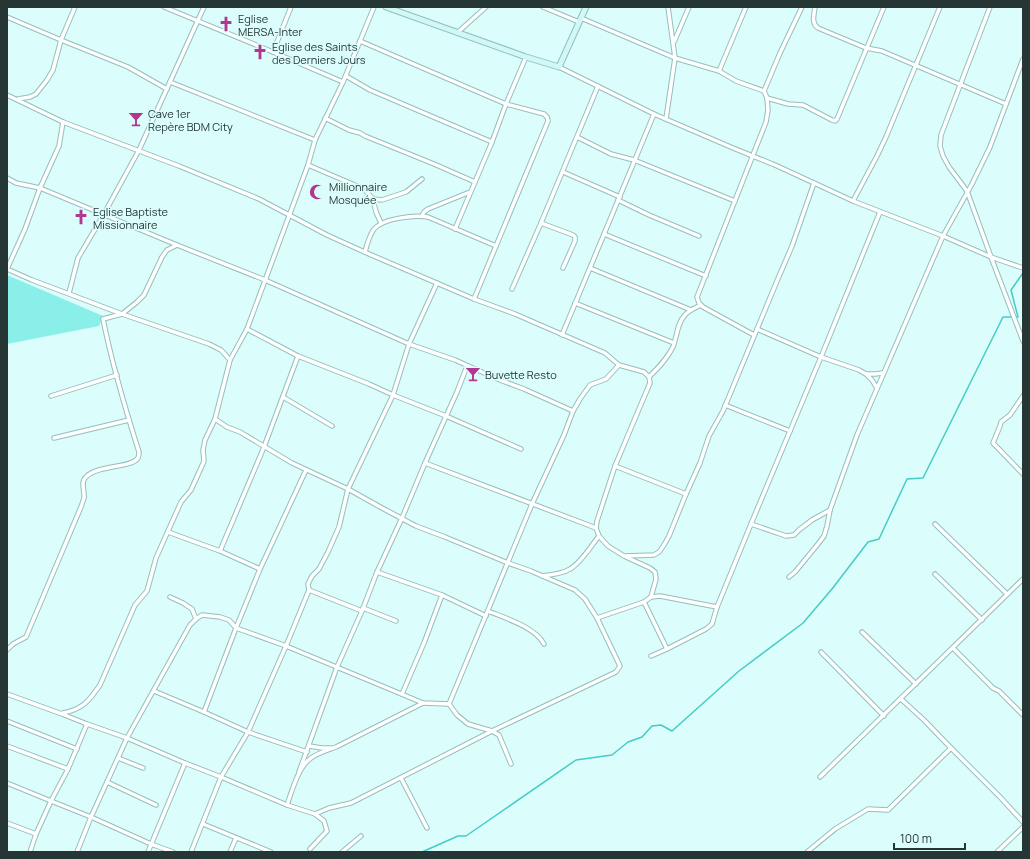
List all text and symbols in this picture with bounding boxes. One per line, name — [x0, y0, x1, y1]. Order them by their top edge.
place label: Eglise MERSA-Inter — [238, 11, 303, 39]
church icon: Eglise MERSA-Inter — [217, 15, 235, 33]
place label: Eglise des Saints des Derniers Jours — [272, 39, 366, 67]
church icon: Eglise des Saints des Derniers Jours — [251, 43, 269, 61]
place label: Cave 1er Repère BDM City — [148, 106, 233, 134]
bar icon: Cave 1er Repère BDM City — [127, 110, 145, 128]
place label: Millionnaire Mosquée — [329, 179, 388, 207]
mosque icon: Millionnaire Mosquée — [308, 183, 326, 201]
place label: Eglise Baptiste Missionnaire — [93, 204, 169, 232]
church icon: Eglise Baptiste Missionnaire — [72, 208, 90, 226]
bar icon: Buvette Resto — [464, 365, 482, 383]
place label: Buvette Resto — [485, 367, 557, 382]
scale bar — [894, 825, 965, 851]
text: 100 m — [900, 830, 932, 847]

